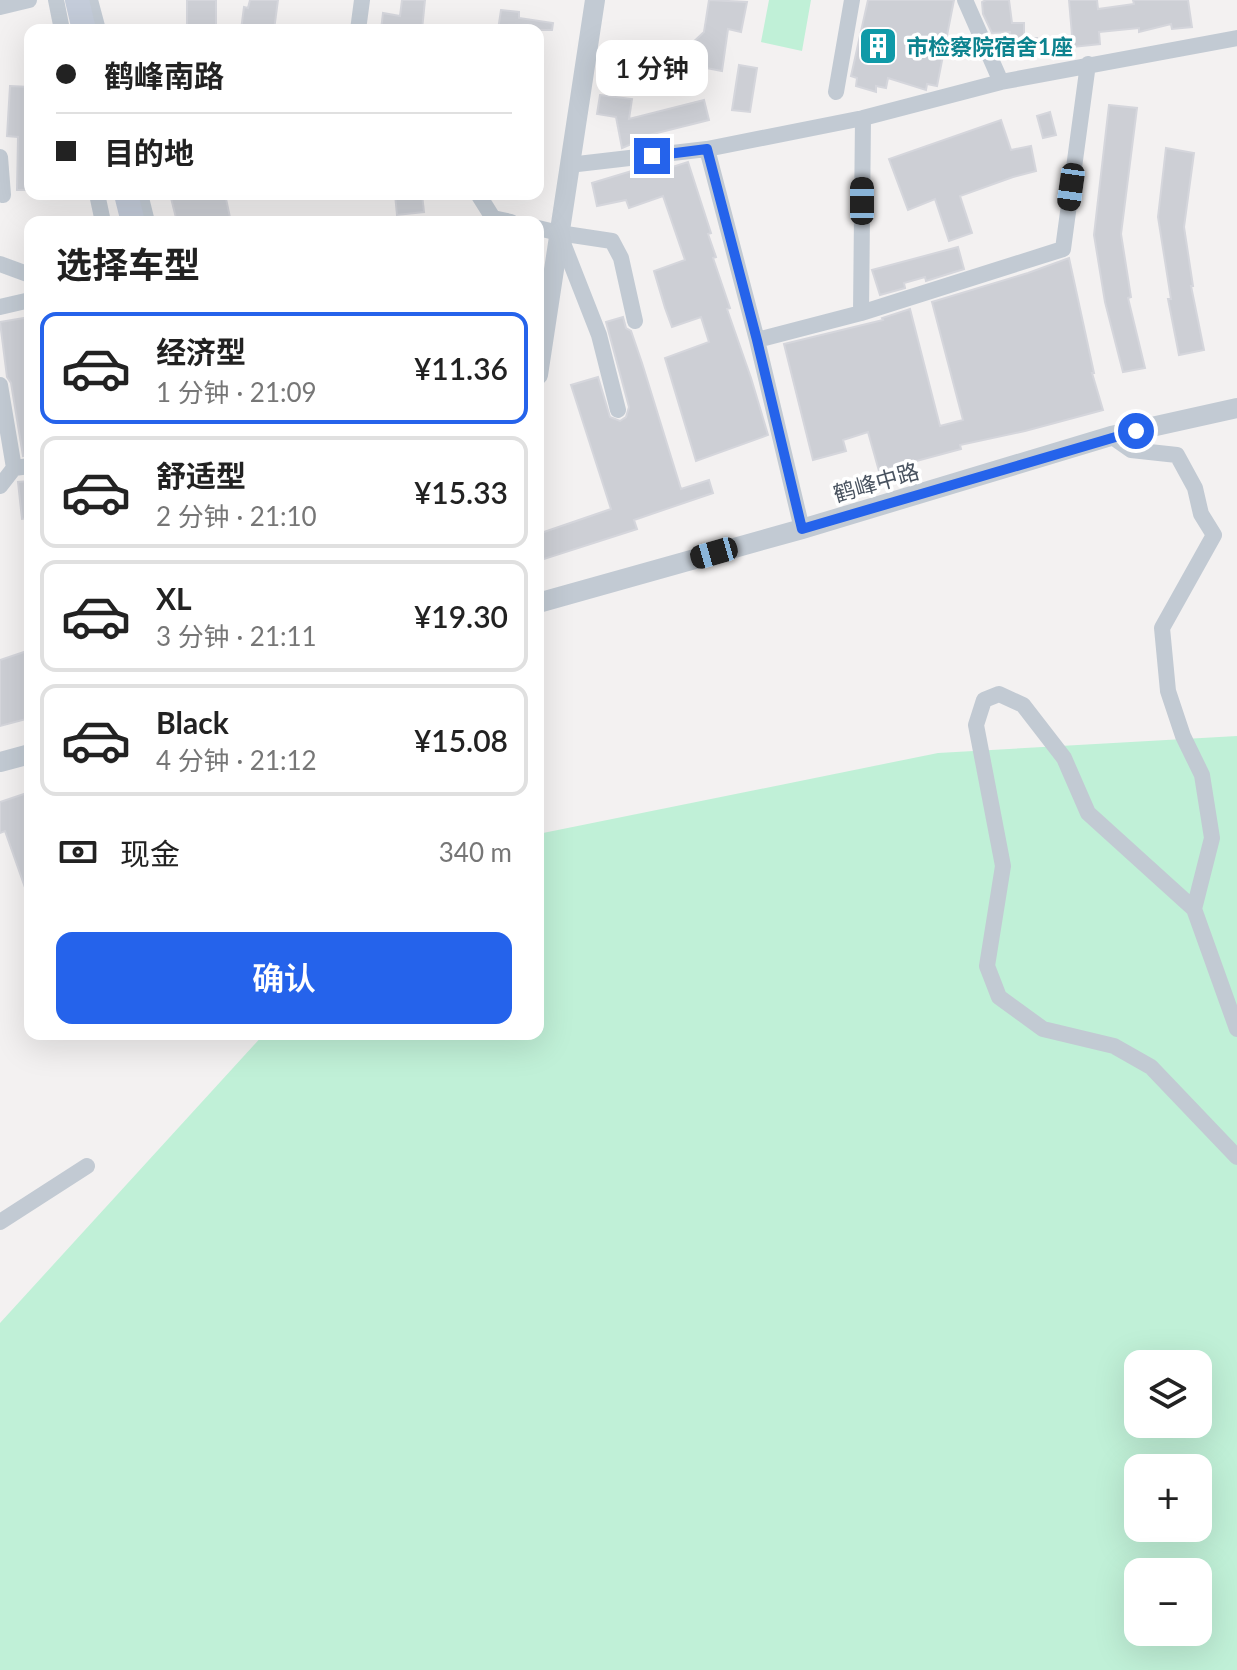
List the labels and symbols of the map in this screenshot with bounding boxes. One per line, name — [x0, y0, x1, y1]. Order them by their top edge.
building icon: 市检察院宿舍1座 — [857, 25, 899, 67]
place label: 市检察院宿舍1座 — [906, 33, 1073, 60]
callout: 1 分钟 — [596, 40, 708, 96]
route end — [634, 138, 670, 174]
car — [1056, 162, 1086, 212]
car — [850, 177, 874, 225]
route start — [1118, 413, 1154, 449]
street label: 鹤峰中路 — [830, 457, 922, 507]
car — [688, 535, 740, 571]

